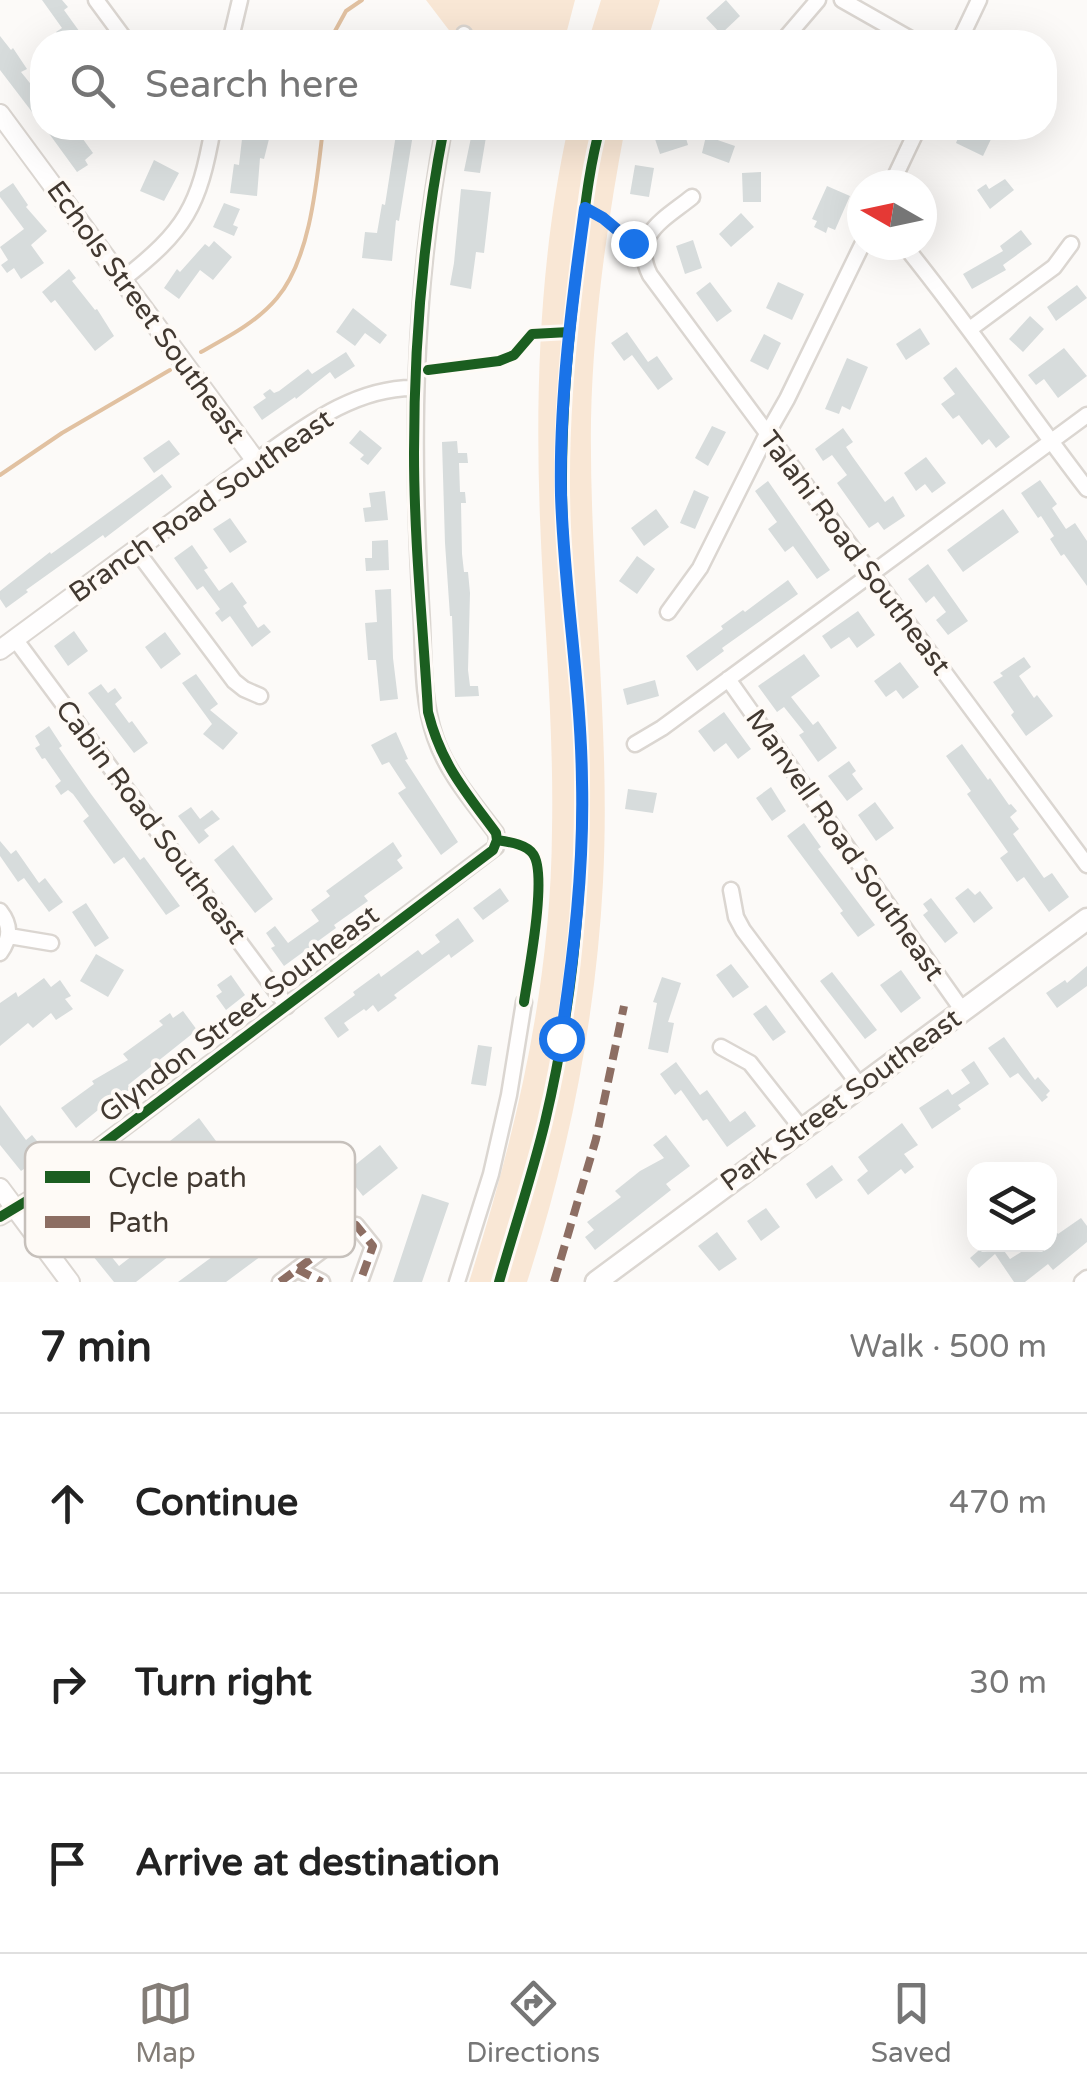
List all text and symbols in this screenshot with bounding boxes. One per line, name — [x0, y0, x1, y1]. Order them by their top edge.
search box — [30, 30, 1057, 140]
icon: search — [65, 58, 120, 113]
text: Search here — [145, 62, 359, 108]
north arrow — [847, 170, 937, 260]
street label: Echols Street Southeast — [39, 174, 253, 450]
route end — [611, 221, 657, 267]
street label: Branch Road Southeast — [63, 402, 340, 610]
street label: Talahi Road Southeast — [752, 424, 958, 682]
street label: Cabin Road Southeast — [48, 693, 254, 951]
street label: Manvell Road Southeast — [738, 703, 952, 988]
street label: Glyndon Street Southeast — [92, 898, 386, 1130]
street label: Park Street Southeast — [714, 1001, 968, 1199]
route start — [539, 1016, 585, 1062]
legend — [25, 1142, 355, 1257]
text: Cycle path — [108, 1161, 247, 1195]
map controls — [967, 1162, 1057, 1252]
button: layers — [967, 1162, 1057, 1252]
text: Path — [108, 1206, 169, 1240]
text: 7 min — [40, 1322, 152, 1373]
text: Walk · 500 m — [850, 1328, 1047, 1366]
icon: ahead — [40, 1476, 95, 1531]
text: Continue — [135, 1480, 298, 1526]
text: 470 m — [949, 1484, 1047, 1522]
icon: right — [40, 1656, 95, 1711]
text: Turn right — [135, 1660, 312, 1706]
text: 30 m — [969, 1664, 1047, 1702]
icon: arrive — [40, 1836, 95, 1891]
text: Arrive at destination — [135, 1840, 500, 1886]
tab: Map — [135, 1976, 196, 2070]
tab: Directions — [466, 1976, 600, 2070]
tab: Saved — [871, 1976, 952, 2070]

